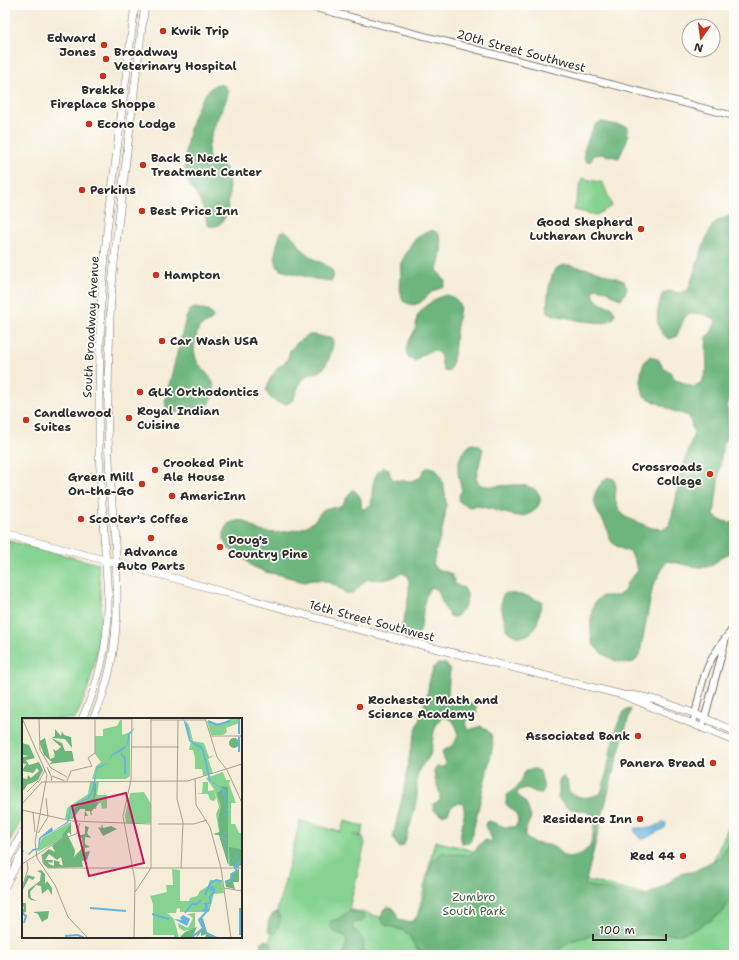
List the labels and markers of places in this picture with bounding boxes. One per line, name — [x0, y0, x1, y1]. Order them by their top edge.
place label: Kwik Trip — [171, 23, 229, 39]
marker: Kwik Trip — [158, 26, 168, 36]
place label: Edward Jones — [47, 30, 96, 60]
marker: Edward Jones — [99, 40, 109, 50]
place label: Broadway Veterinary Hospital — [114, 44, 237, 74]
marker: Broadway Veterinary Hospital — [101, 54, 111, 64]
marker: Brekke Fireplace Shoppe — [98, 71, 108, 81]
place label: Brekke Fireplace Shoppe — [50, 82, 156, 112]
place label: Econo Lodge — [97, 116, 176, 132]
marker: Econo Lodge — [84, 119, 94, 129]
place label: Back & Neck Treatment Center — [151, 150, 262, 180]
marker: Back & Neck Treatment Center — [138, 160, 148, 170]
place label: Perkins — [90, 182, 136, 198]
marker: Perkins — [77, 185, 87, 195]
place label: Best Price Inn — [150, 203, 238, 219]
marker: Best Price Inn — [137, 206, 147, 216]
place label: Good Shepherd Lutheran Church — [530, 214, 633, 244]
marker: Good Shepherd Lutheran Church — [636, 224, 646, 234]
place label: Hampton — [164, 267, 220, 283]
marker: Hampton — [151, 270, 161, 280]
place label: Car Wash USA — [170, 333, 258, 349]
marker: Car Wash USA — [157, 336, 167, 346]
place label: GLK Orthodontics — [148, 384, 259, 400]
marker: GLK Orthodontics — [135, 387, 145, 397]
place label: Royal Indian Cuisine — [137, 403, 219, 433]
place label: Candlewood Suites — [34, 405, 112, 435]
marker: Royal Indian Cuisine — [124, 413, 134, 423]
marker: Candlewood Suites — [21, 415, 31, 425]
place label: Crooked Pint Ale House — [163, 455, 244, 485]
place label: Crossroads College — [632, 459, 702, 489]
marker: Crooked Pint Ale House — [150, 465, 160, 475]
place label: Green Mill On-the-Go — [68, 469, 134, 499]
marker: Crossroads College — [705, 469, 715, 479]
marker: Green Mill On-the-Go — [137, 479, 147, 489]
place label: AmericInn — [180, 488, 246, 504]
marker: AmericInn — [167, 491, 177, 501]
place label: Scooter's Coffee — [89, 511, 188, 527]
marker: Scooter's Coffee — [76, 514, 86, 524]
place label: Doug's Country Pine — [228, 532, 308, 562]
marker: Advance Auto Parts — [146, 533, 156, 543]
marker: Doug's Country Pine — [215, 542, 225, 552]
place label: Advance Auto Parts — [117, 544, 185, 574]
place label: Rochester Math and Science Academy — [368, 692, 498, 722]
marker: Rochester Math and Science Academy — [355, 702, 365, 712]
place label: Associated Bank — [525, 728, 630, 744]
marker: Associated Bank — [633, 731, 643, 741]
place label: Panera Bread — [620, 755, 705, 771]
marker: Panera Bread — [708, 758, 718, 768]
place label: Residence Inn — [543, 811, 632, 827]
marker: Residence Inn — [635, 814, 645, 824]
place label: Red 44 — [630, 848, 676, 864]
marker: Red 44 — [678, 851, 688, 861]

